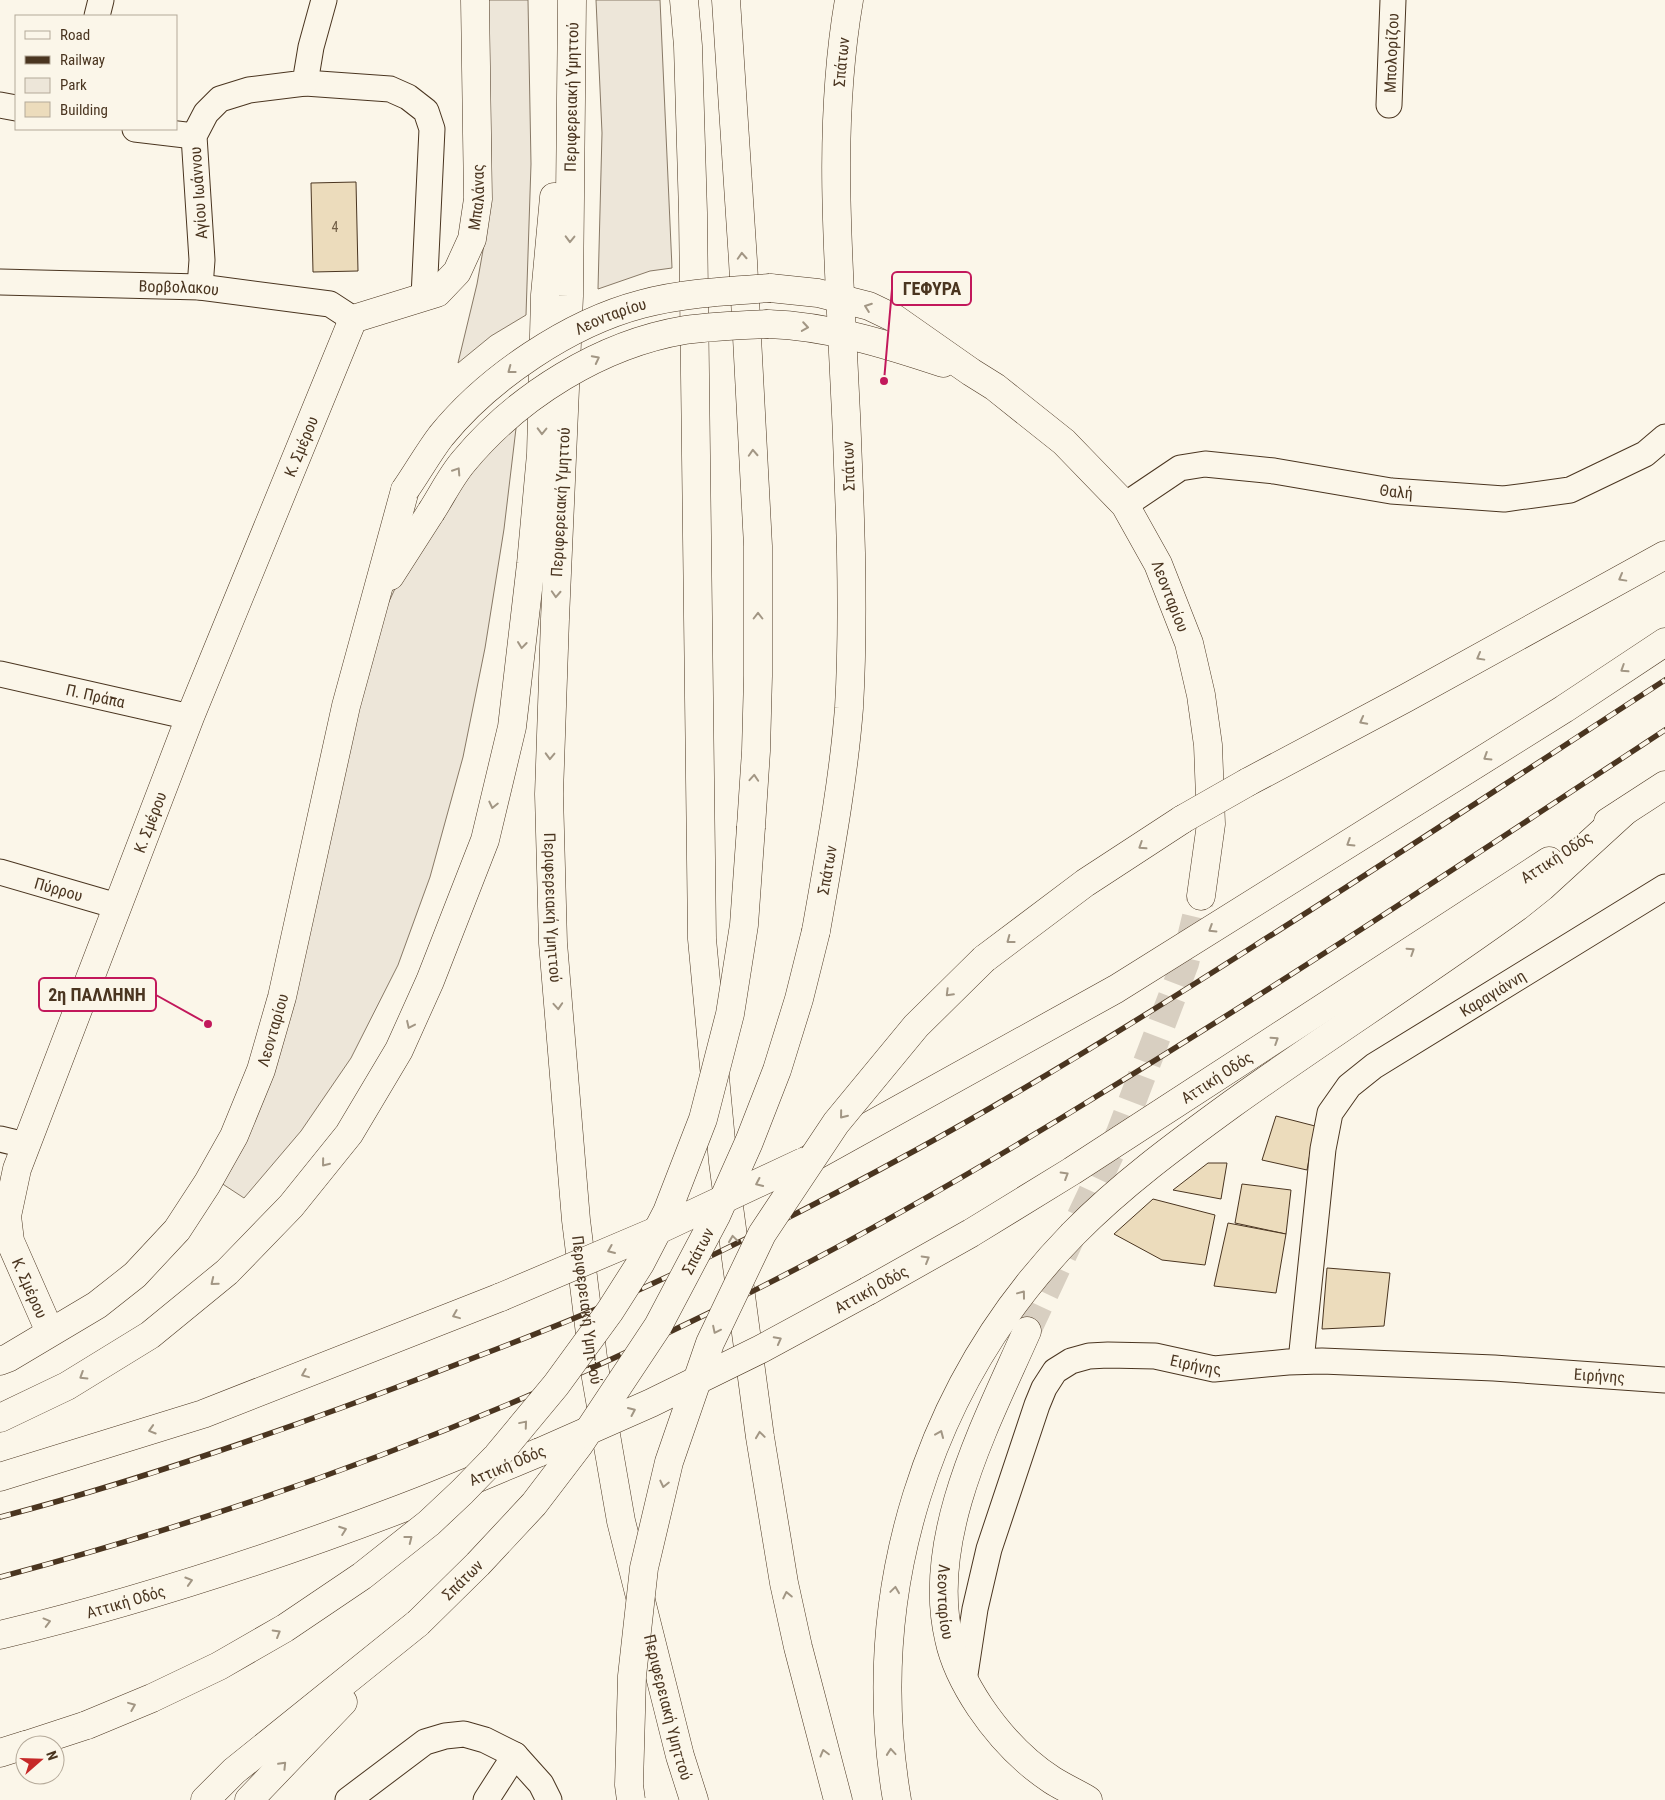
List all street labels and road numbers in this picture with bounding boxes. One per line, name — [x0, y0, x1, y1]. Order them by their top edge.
street label: Μπολορίζου — [1380, 13, 1402, 93]
street label: Περιφερειακή Υμηττού — [561, 22, 582, 172]
street label: Σπάτων — [830, 36, 853, 88]
street label: Αγίου Ιωάννου — [186, 146, 211, 240]
street label: Μπαλάνας — [464, 164, 488, 232]
street label: Βορβολακου — [139, 276, 220, 299]
street label: Λεονταρίου — [572, 294, 648, 339]
street label: Κ. Σμέρου — [280, 413, 322, 480]
street label: Περιφερειακή Υμηττού — [547, 427, 574, 577]
street label: Σπάτων — [838, 441, 859, 491]
street label: Θαλή — [1378, 480, 1414, 503]
street label: Λεονταρίου — [1148, 558, 1193, 635]
street label: Π. Πράπα — [64, 680, 127, 712]
street label: Κ. Σμέρου — [130, 789, 171, 856]
street label: Αττική Οδός — [1517, 827, 1595, 887]
street label: Περιφερειακή Υμηττού — [540, 832, 565, 983]
street label: Σπάτων — [814, 844, 841, 896]
street label: Πύρρου — [32, 873, 85, 906]
street label: Καραγιάννη — [1456, 966, 1529, 1021]
street label: Λεονταρίου — [253, 991, 293, 1069]
street label: Αττική Οδός — [1178, 1047, 1256, 1108]
street label: Σπάτων — [678, 1225, 718, 1278]
street label: Περιφερειακή Υμηττού — [568, 1234, 606, 1386]
street label: Κ. Σμέρου — [8, 1255, 51, 1321]
street label: Αττική Οδός — [831, 1261, 911, 1317]
street label: Ειρήνης — [1168, 1351, 1222, 1379]
street label: Ειρήνης — [1573, 1365, 1626, 1387]
street label: Αττική Οδός — [466, 1441, 548, 1490]
street label: Σπάτων — [438, 1556, 487, 1604]
street label: Λεονταρίου — [934, 1564, 958, 1641]
street label: Αττική Οδός — [84, 1581, 167, 1622]
street label: Περιφερειακή Υμηττού — [640, 1632, 696, 1783]

